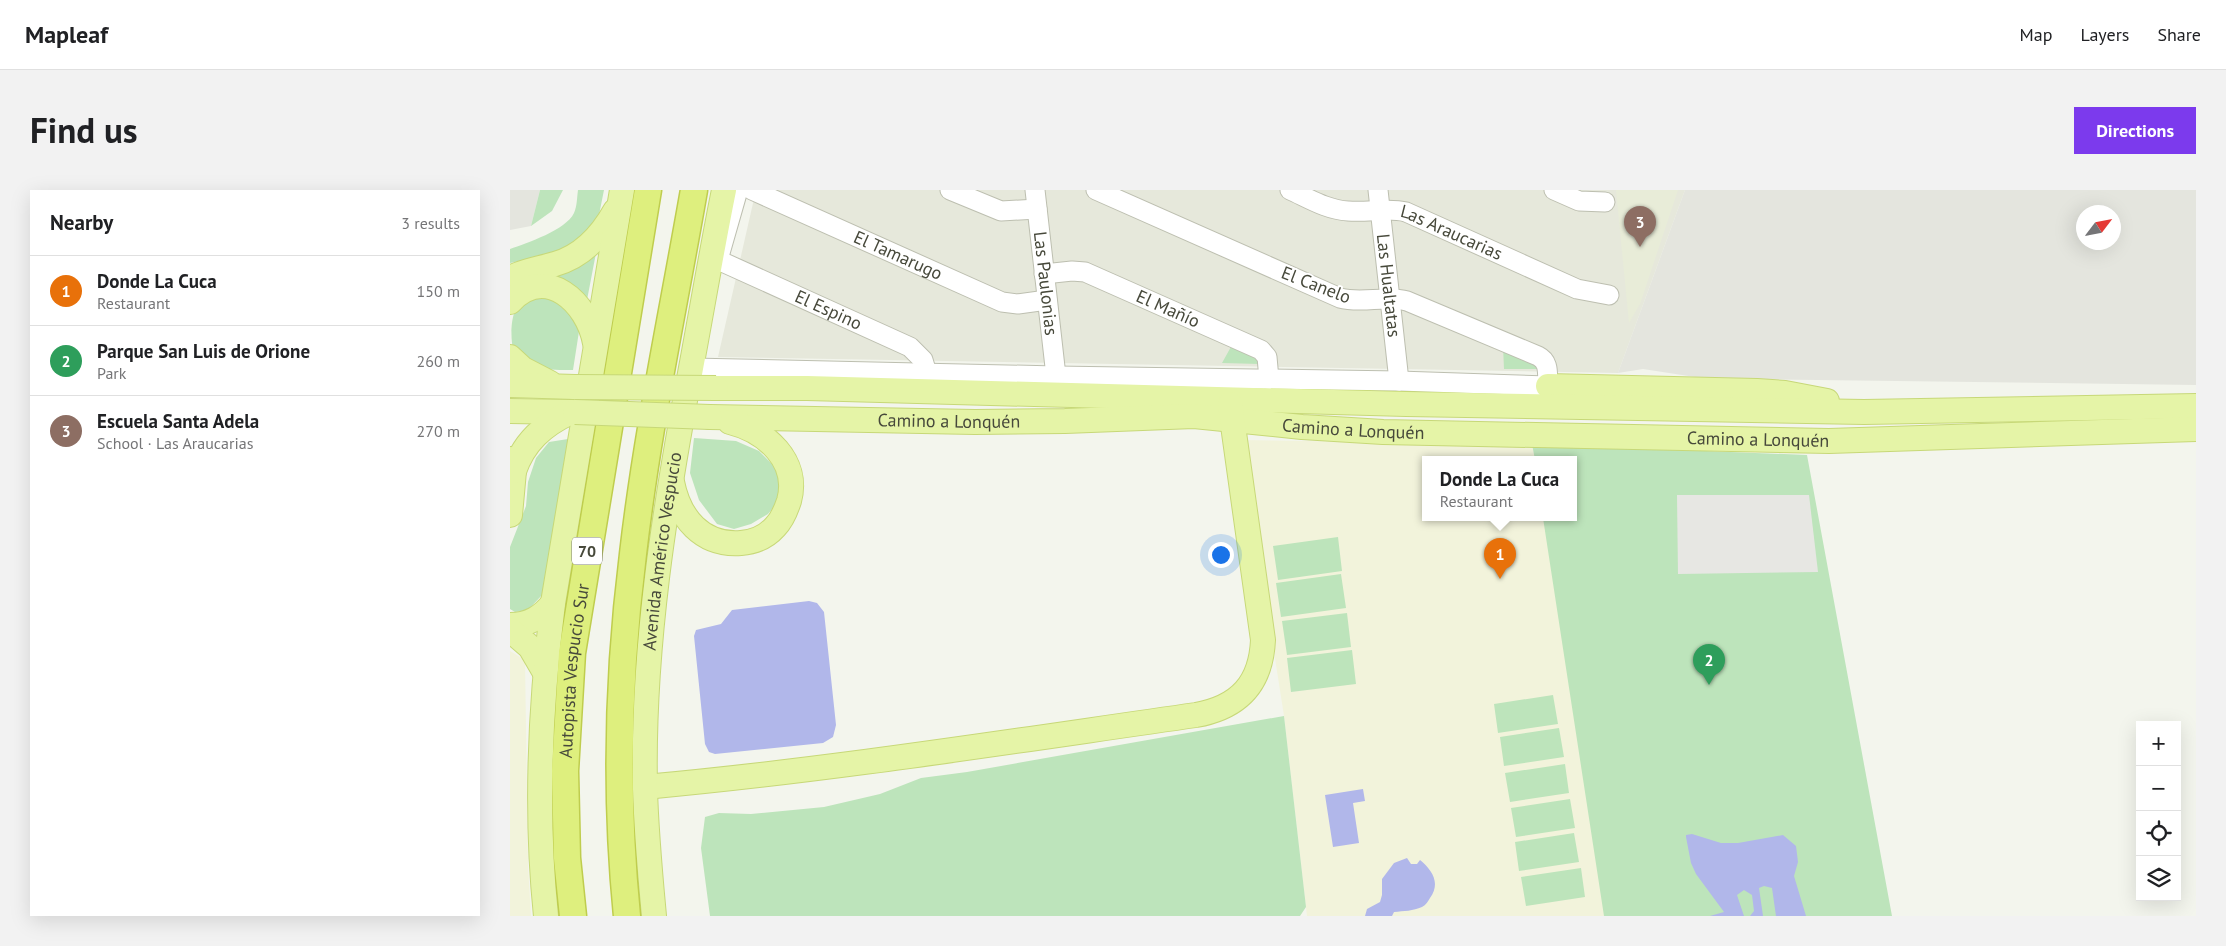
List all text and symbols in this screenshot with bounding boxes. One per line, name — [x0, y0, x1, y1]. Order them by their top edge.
text: Mapleaf — [25, 19, 108, 50]
text: Map — [2020, 23, 2052, 46]
text: Layers — [2080, 23, 2129, 46]
text: Share — [2157, 23, 2201, 46]
text: Find us — [30, 107, 138, 153]
button: Directions — [2074, 107, 2196, 154]
street label: Las Araucarias — [1398, 199, 1506, 265]
north arrow — [2076, 205, 2121, 250]
pin: 3 — [1624, 206, 1656, 247]
text: Nearby — [50, 209, 113, 236]
text: 3 results — [401, 213, 460, 233]
street label: El Tamarugo — [850, 225, 946, 285]
street label: Las Paulonias — [1029, 230, 1063, 337]
street label: Las Hualtatas — [1372, 232, 1406, 338]
street label: El Canelo — [1278, 261, 1354, 308]
text: Donde La Cuca — [97, 269, 217, 293]
text: 1 — [61, 281, 71, 301]
text: 150 m — [417, 281, 460, 301]
street label: El Espino — [791, 284, 866, 335]
street label: El Mañío — [1133, 284, 1204, 332]
text: Restaurant — [97, 293, 170, 313]
text: Parque San Luis de Orione — [97, 339, 310, 363]
text: 2 — [61, 351, 71, 371]
text: 260 m — [417, 351, 460, 371]
text: Park — [97, 363, 126, 383]
street label: Camino a Lonquén — [877, 408, 1020, 433]
text: Escuela Santa Adela — [97, 409, 259, 433]
street label: Camino a Lonquén — [1281, 413, 1425, 444]
text: 3 — [61, 421, 71, 441]
text: 270 m — [417, 421, 460, 441]
street label: Camino a Lonquén — [1687, 426, 1830, 452]
text: School · Las Araucarias — [97, 433, 253, 453]
street label: Avenida Américo Vespucio — [638, 450, 687, 651]
popup — [1422, 456, 1577, 521]
text: Donde La Cuca — [1440, 467, 1559, 491]
text: Restaurant — [1440, 491, 1513, 511]
road number: 70 — [572, 538, 602, 564]
pin: 1 — [1484, 538, 1516, 579]
your location — [1208, 542, 1234, 568]
street label: Autopista Vespucio Sur — [554, 582, 594, 759]
pin: 2 — [1693, 644, 1725, 685]
map controls — [2136, 721, 2181, 901]
button: + — [2136, 721, 2181, 766]
button: − — [2136, 766, 2181, 811]
button: locate — [2136, 811, 2181, 856]
button: layers — [2136, 856, 2181, 901]

